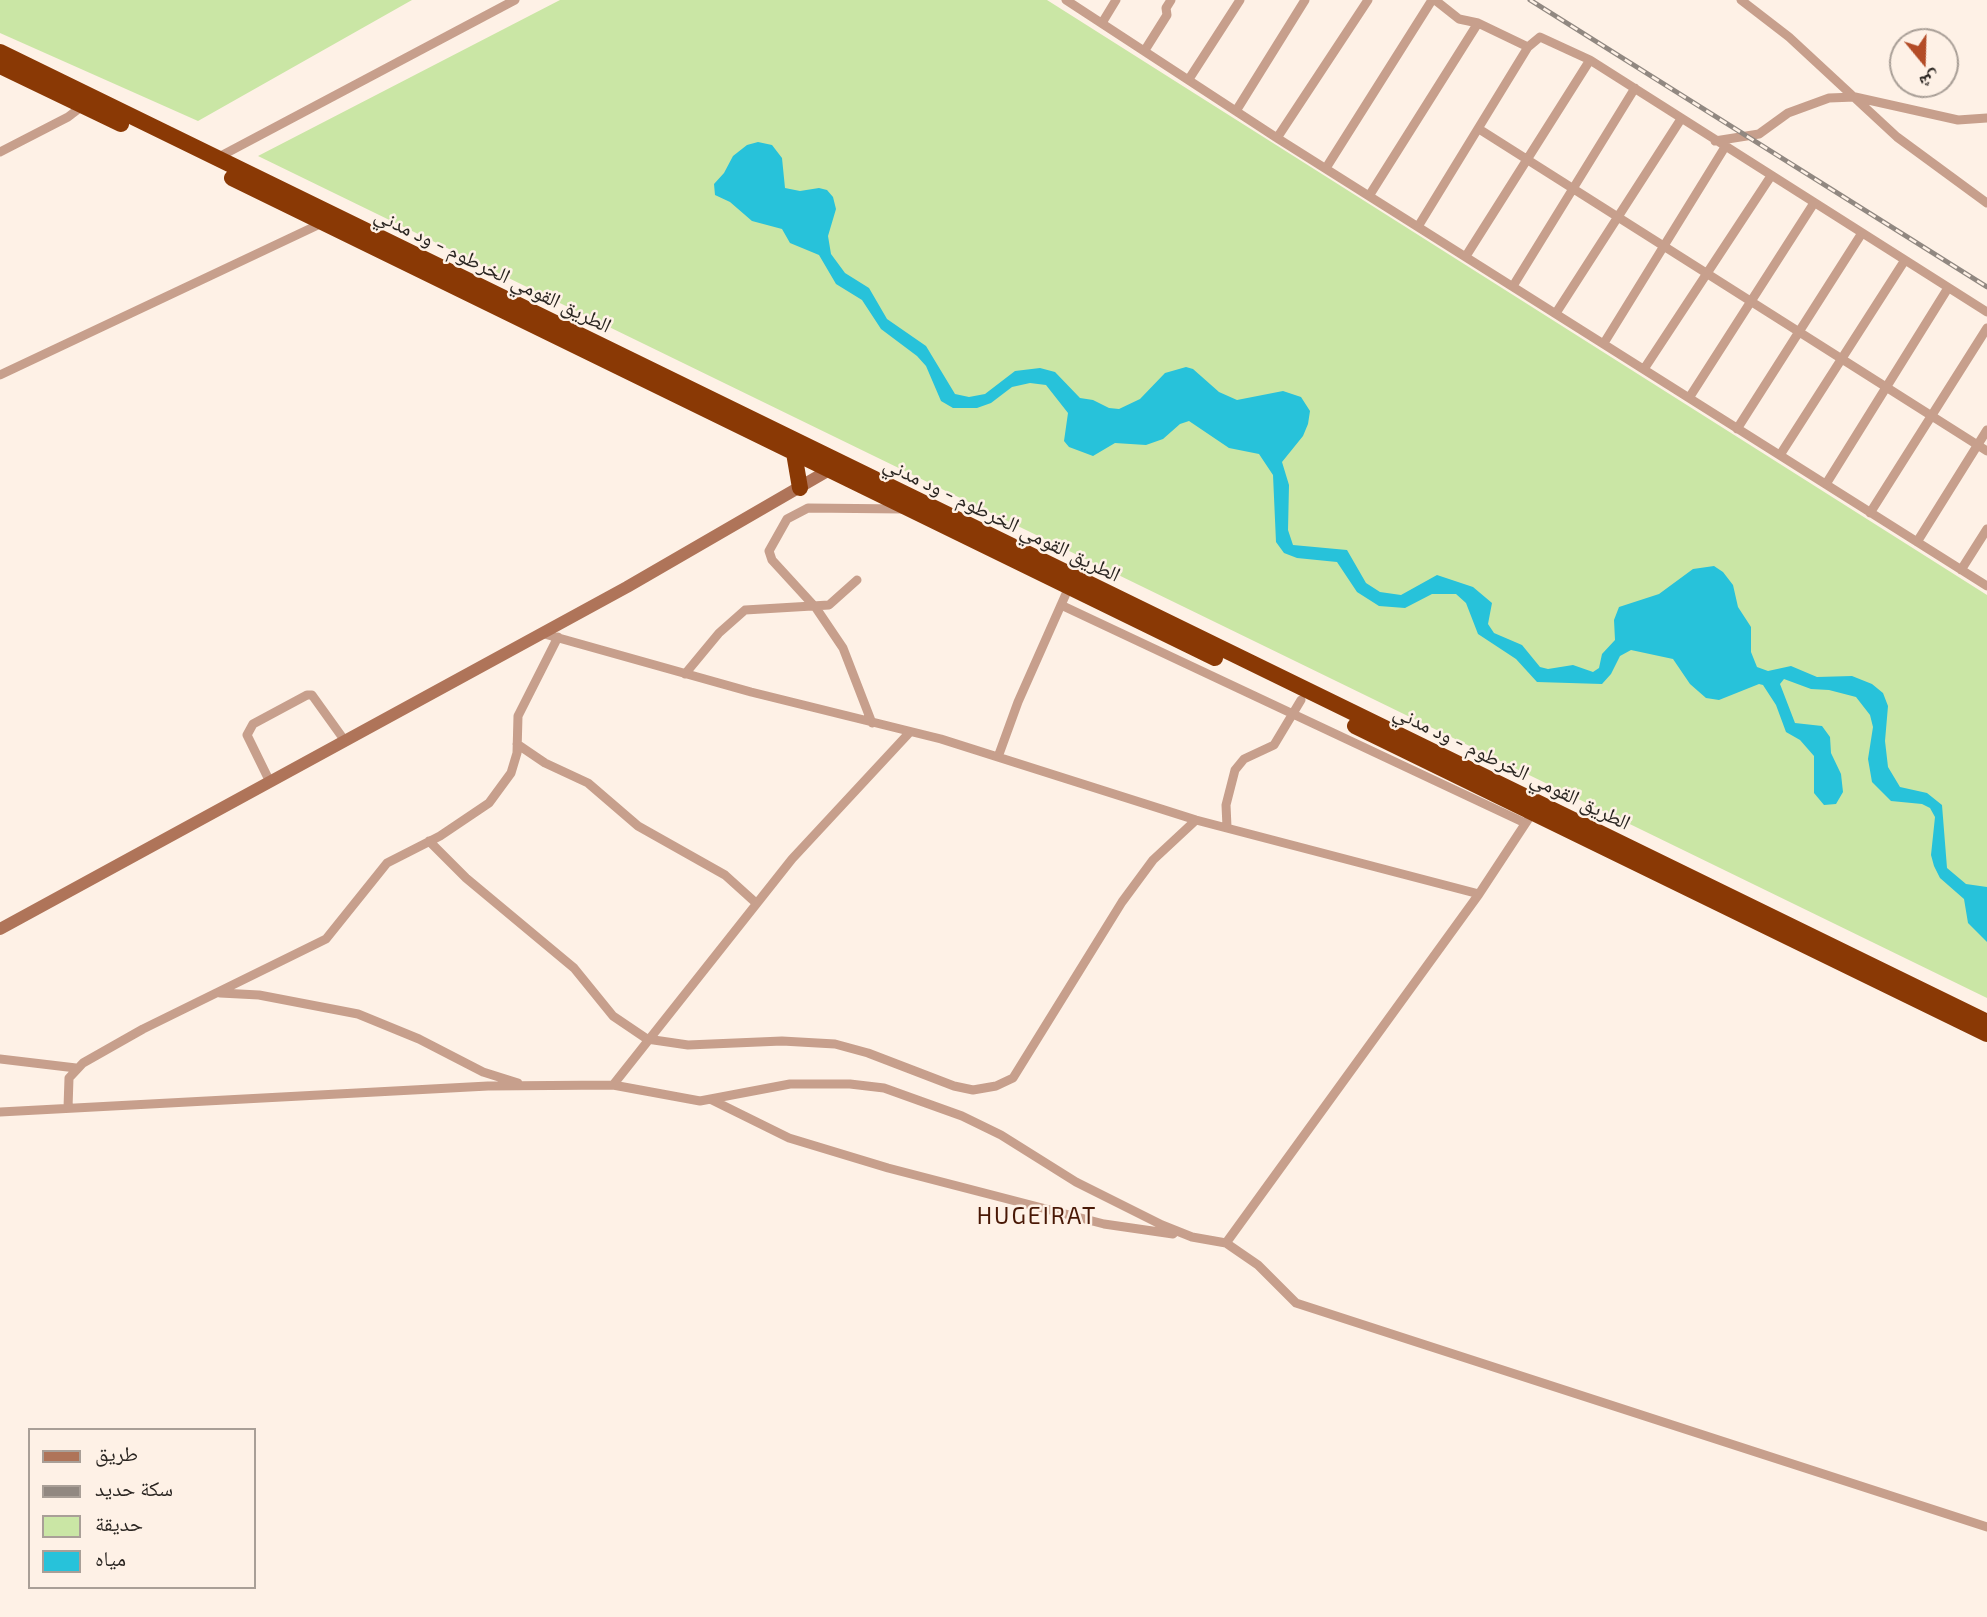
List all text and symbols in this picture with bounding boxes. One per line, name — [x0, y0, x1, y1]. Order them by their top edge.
north arrow — [1889, 28, 1959, 98]
text: ش — [1917, 67, 1944, 96]
street label: الطريق القومي الخرطوم - ود مدني — [371, 202, 615, 338]
street label: الطريق القومي الخرطوم - ود مدني — [880, 451, 1124, 587]
street label: الطريق القومي الخرطوم - ود مدني — [1390, 699, 1634, 835]
district label: HUGEIRAT — [978, 1202, 1096, 1230]
legend — [28, 1428, 256, 1589]
text: طريق — [95, 1440, 138, 1465]
text: سكة حديد — [95, 1475, 173, 1500]
text: حديقة — [95, 1510, 143, 1535]
text: مياه — [95, 1545, 126, 1570]

